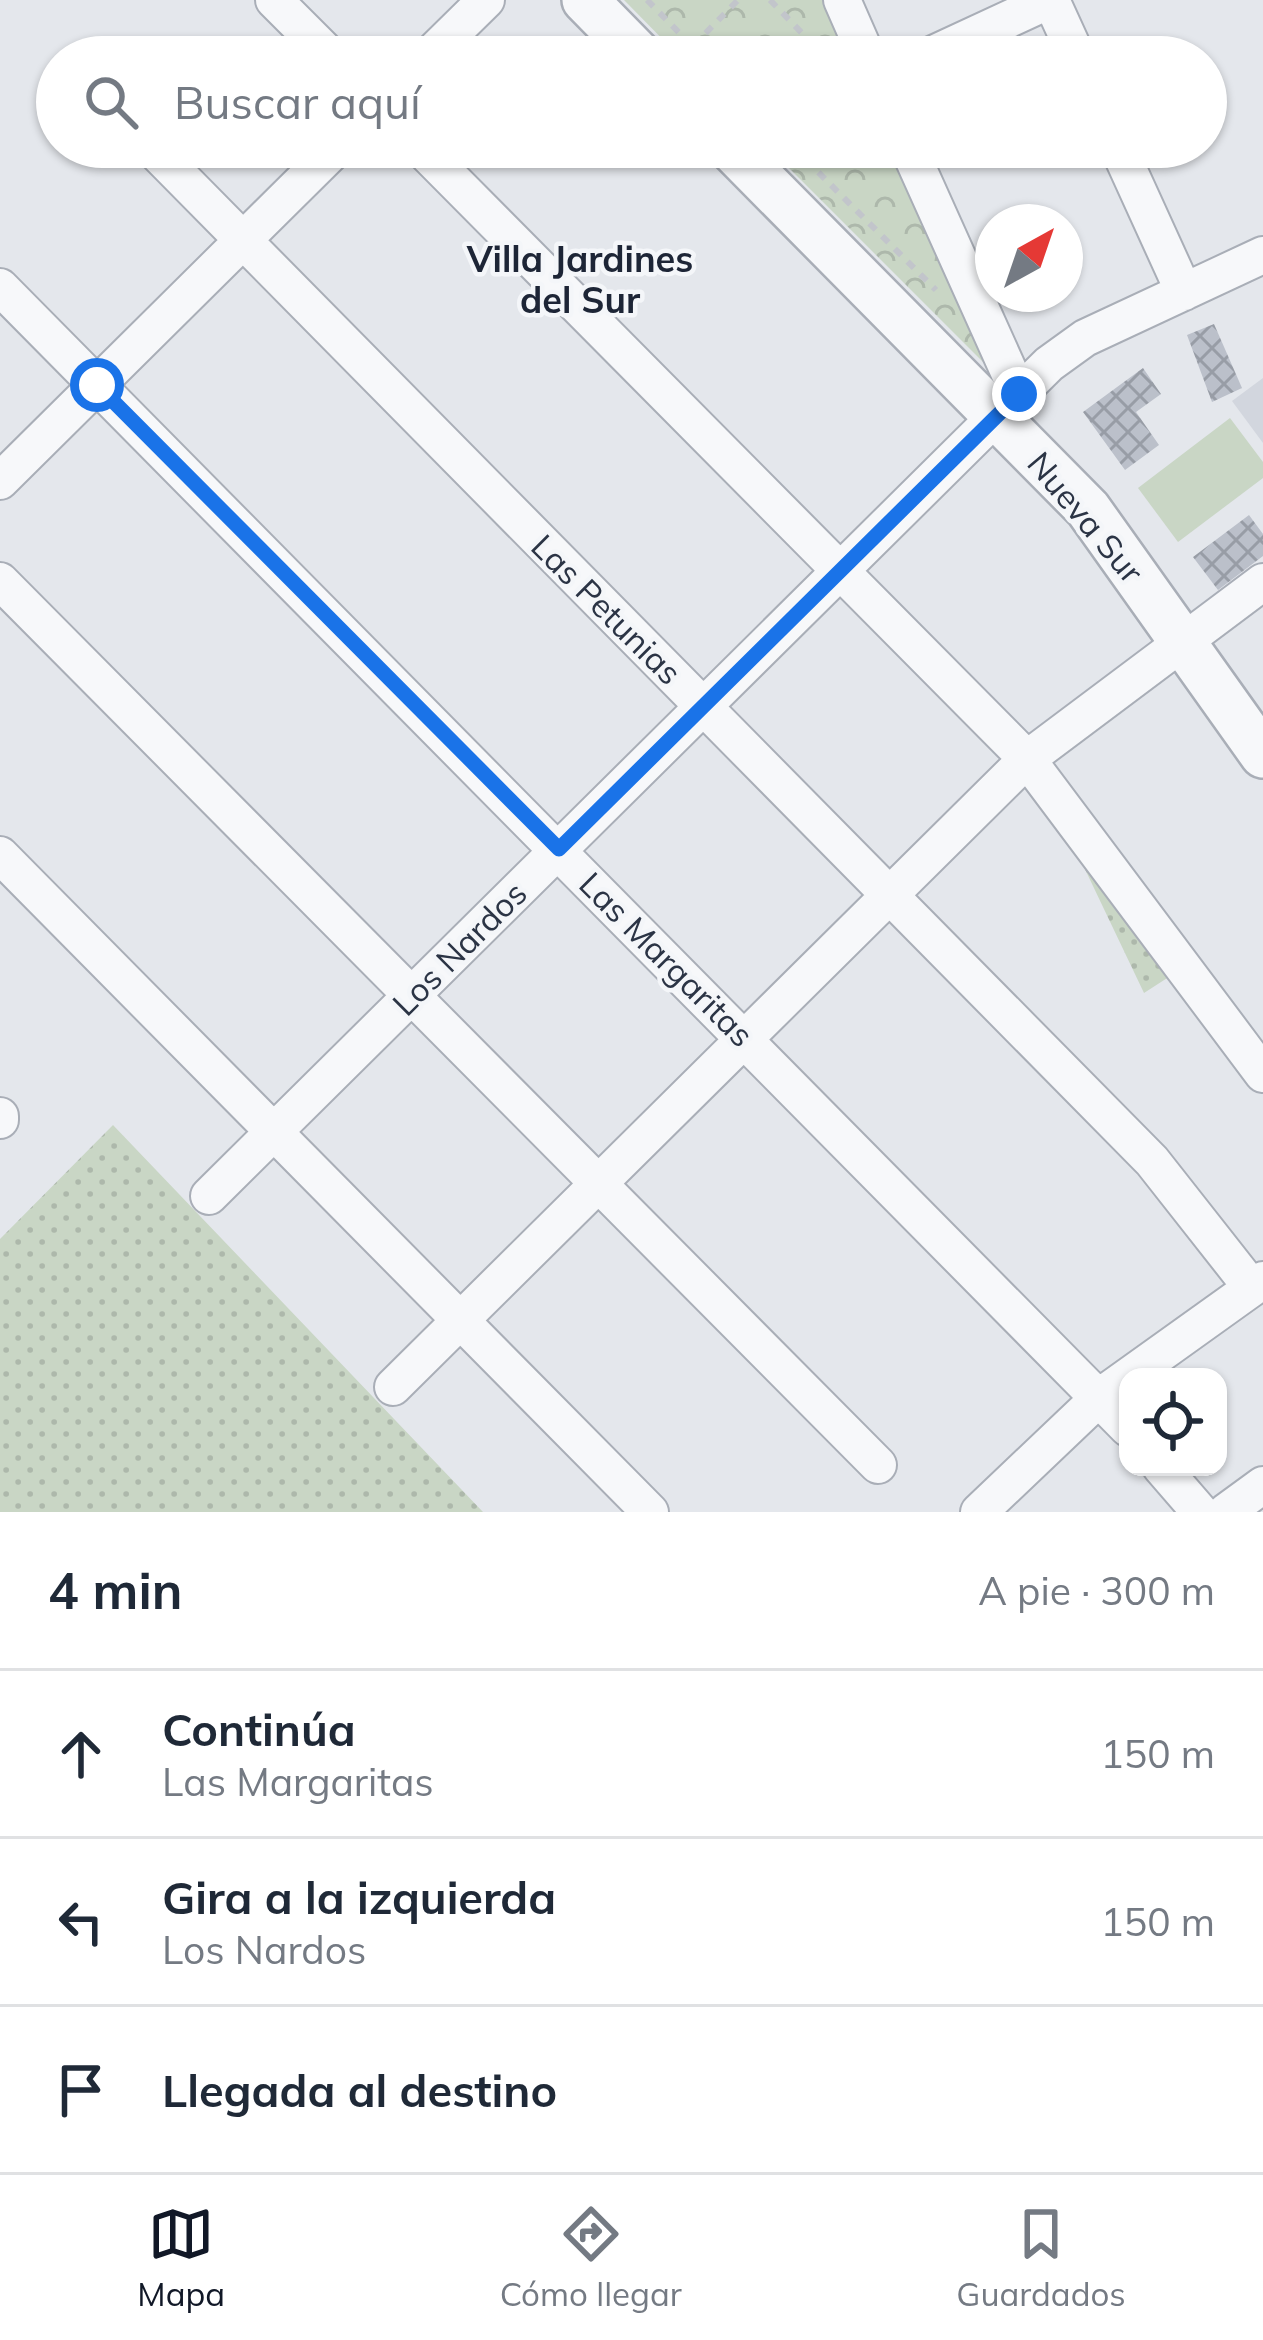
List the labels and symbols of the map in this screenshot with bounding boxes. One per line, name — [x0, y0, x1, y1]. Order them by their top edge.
north arrow — [975, 204, 1083, 312]
district label: Villa Jardines del Sur — [466, 236, 693, 322]
route start — [70, 358, 124, 412]
route end — [992, 367, 1046, 421]
street label: Nueva Sur — [1019, 443, 1153, 591]
street label: Las Petunias — [523, 525, 691, 693]
street label: Las Margaritas — [571, 863, 763, 1055]
street label: Los Nardos — [383, 872, 535, 1024]

